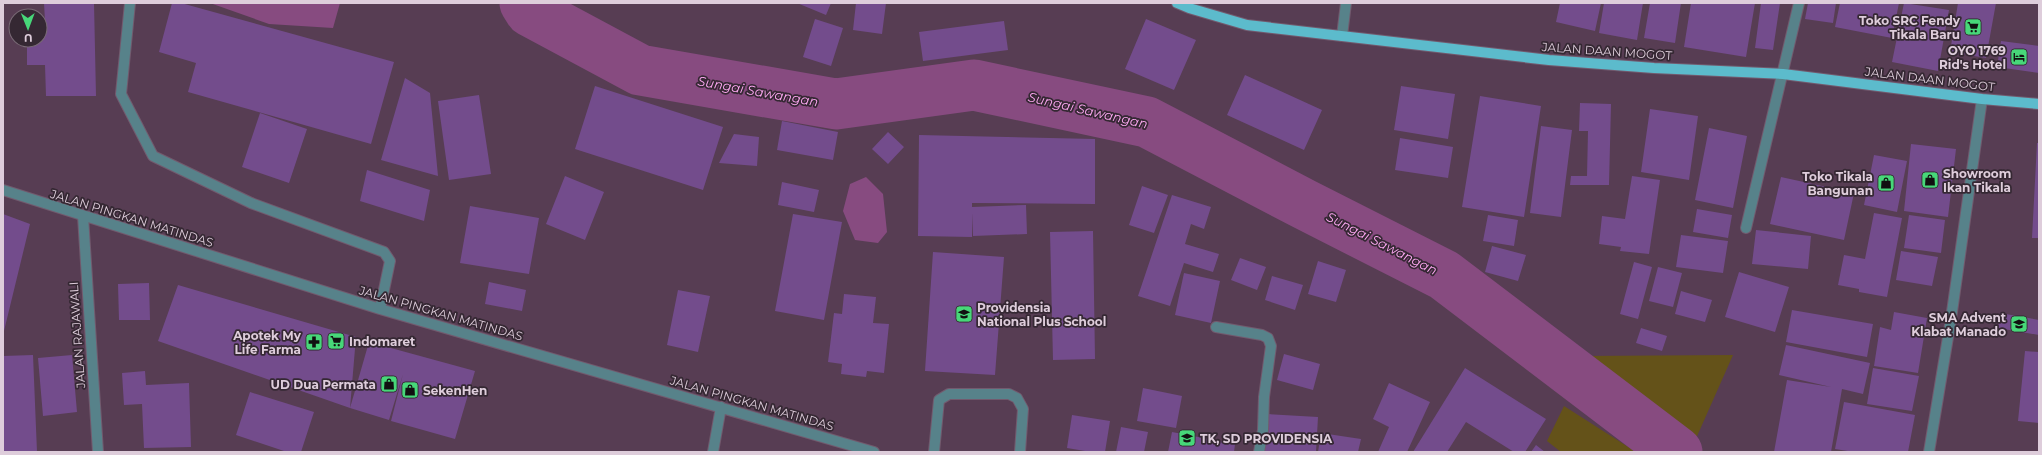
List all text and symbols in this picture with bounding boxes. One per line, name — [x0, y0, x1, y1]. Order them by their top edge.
north arrow — [8, 8, 48, 48]
place label: Toko SRC Fendy Tikala Baru — [1859, 13, 1961, 42]
supermarket icon: Toko SRC Fendy Tikala Baru — [1963, 17, 1983, 37]
text: U — [24, 31, 33, 45]
street label: JALAN DAAN MOGOT — [1540, 39, 1673, 63]
place label: OYO 1769 Rid's Hotel — [1939, 43, 2006, 72]
hotel icon: OYO 1769 Rid's Hotel — [2009, 47, 2029, 67]
street label: JALAN DAAN MOGOT — [1863, 63, 1996, 94]
water label: Sungai Sawangan — [696, 73, 820, 109]
water label: Sungai Sawangan — [1027, 88, 1149, 132]
place label: Showroom Ikan Tikala — [1943, 166, 2011, 195]
place label: Toko Tikala Bangunan — [1802, 169, 1873, 198]
shop icon: Showroom Ikan Tikala — [1920, 170, 1940, 190]
shop icon: Toko Tikala Bangunan — [1876, 173, 1896, 193]
street label: JALAN PINGKAN MATINDAS — [48, 186, 215, 250]
water label: Sungai Sawangan — [1324, 208, 1440, 278]
street label: JALAN RAJAWALI — [66, 281, 88, 390]
street label: JALAN PINGKAN MATINDAS — [356, 282, 525, 344]
place label: Providensia National Plus School — [977, 300, 1106, 329]
school or university icon: Providensia National Plus School — [954, 304, 974, 324]
place label: SMA Advent Klabat Manado — [1911, 310, 2007, 339]
school or university icon: SMA Advent Klabat Manado — [2009, 314, 2029, 334]
place label: Apotek My Life Farma — [232, 328, 302, 357]
supermarket icon: Indomaret — [326, 331, 346, 351]
pharmacy icon: Apotek My Life Farma — [304, 332, 324, 352]
place label: Indomaret — [349, 334, 416, 349]
street label: JALAN PINGKAN MATINDAS — [667, 372, 836, 434]
shop icon: UD Dua Permata — [379, 374, 399, 394]
place label: UD Dua Permata — [271, 377, 376, 392]
shop icon: SekenHen — [400, 380, 420, 400]
place label: SekenHen — [423, 383, 487, 398]
school or university icon: TK, SD PROVIDENSIA — [1177, 428, 1197, 448]
place label: TK, SD PROVIDENSIA — [1200, 431, 1333, 446]

